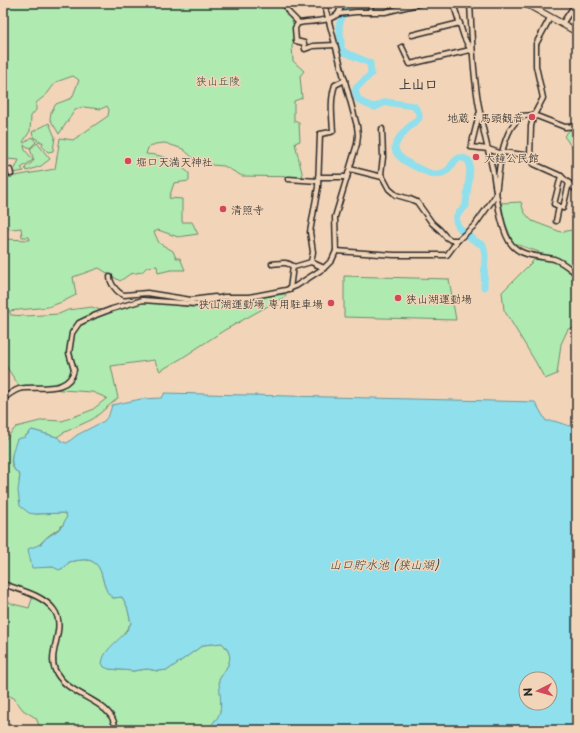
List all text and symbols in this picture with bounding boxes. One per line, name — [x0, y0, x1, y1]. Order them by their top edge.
park label: 狭山丘陵 — [196, 72, 240, 89]
district label: 上山口 — [398, 74, 438, 93]
place label: 地蔵・馬頭観音 — [447, 109, 524, 126]
marker: 地蔵・馬頭観音 — [527, 112, 537, 122]
place label: 大鐘公民館 — [484, 149, 539, 166]
marker: 大鐘公民館 — [471, 152, 481, 162]
place label: 堀口天満天神社 — [136, 153, 213, 170]
marker: 堀口天満天神社 — [123, 156, 133, 166]
place label: 清照寺 — [231, 201, 264, 218]
marker: 清照寺 — [218, 204, 228, 214]
place label: 狭山湖運動場 — [406, 290, 472, 307]
marker: 狭山湖運動場 — [393, 293, 403, 303]
place label: 狭山湖運動場 専用駐車場 — [198, 295, 323, 312]
marker: 狭山湖運動場 専用駐車場 — [326, 298, 336, 308]
water label: 山口貯水池 (狭山湖) — [329, 555, 440, 573]
north arrow — [518, 671, 558, 711]
text: N — [519, 687, 536, 697]

